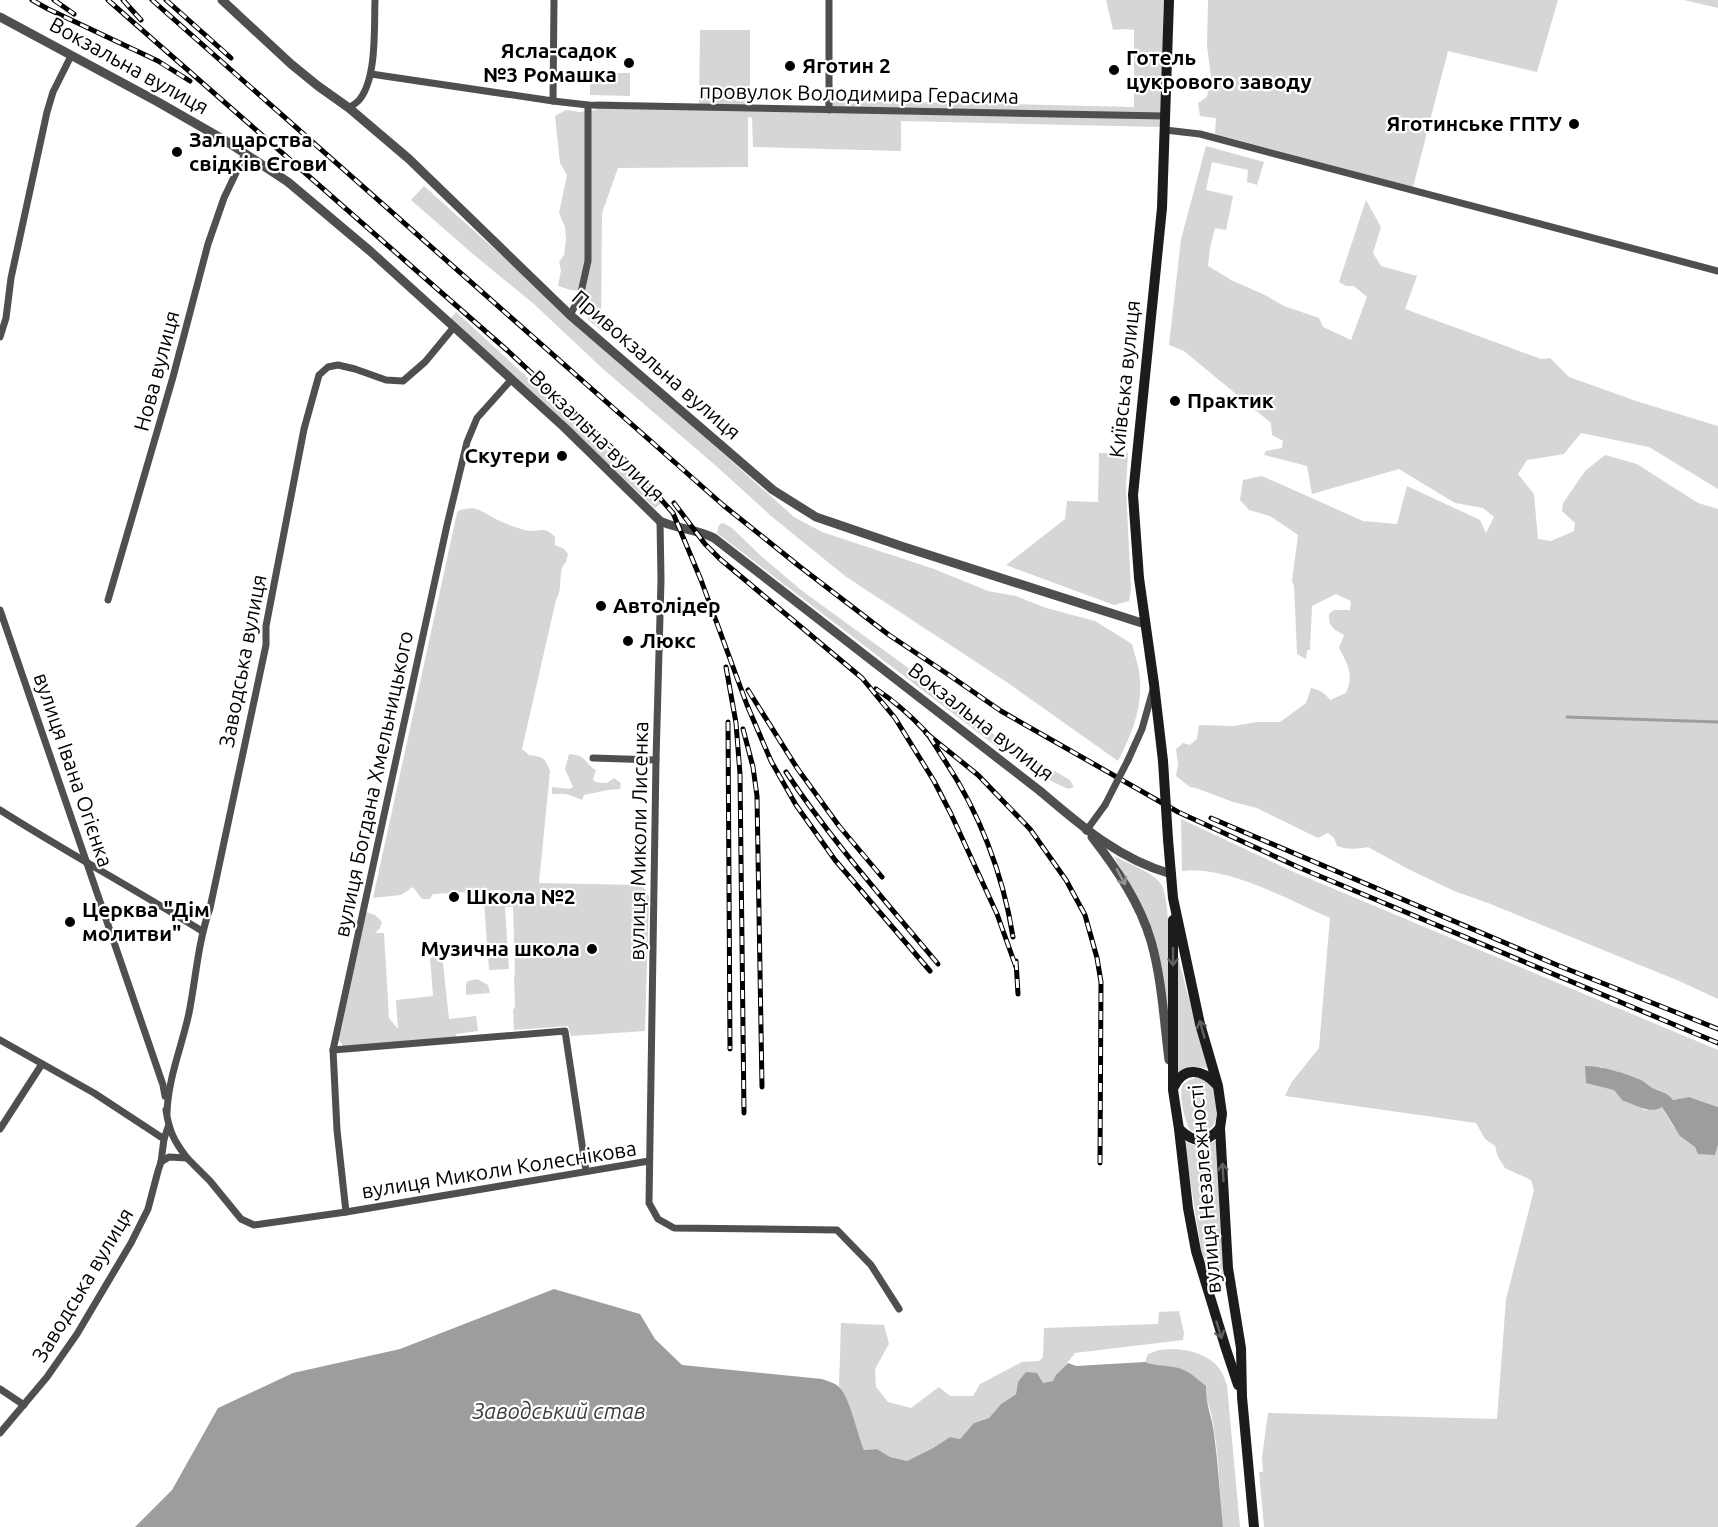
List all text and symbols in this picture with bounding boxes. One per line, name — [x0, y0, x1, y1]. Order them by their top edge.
street label: Вокзальна вулиця — [46, 12, 213, 119]
place label: Ясла-садок №3 Ромашка — [483, 38, 617, 86]
place label: Готель цукрового заводу — [1126, 45, 1312, 93]
place label: Яготин 2 — [802, 53, 891, 77]
marker: Ясла-садок №3 Ромашка — [622, 56, 636, 70]
marker: Яготин 2 — [783, 59, 797, 73]
marker: Готель цукрового заводу — [1107, 63, 1121, 77]
street label: провулок Володимира Герасима — [699, 78, 1019, 108]
place label: Яготинське ГПТУ — [1386, 111, 1563, 135]
marker: Яготинське ГПТУ — [1567, 117, 1581, 131]
place label: Зал царства свідків Єгови — [189, 127, 327, 175]
marker: Зал царства свідків Єгови — [170, 145, 184, 159]
street label: Привокзальна вулиця — [568, 285, 746, 444]
street label: Київська вулиця — [1104, 299, 1144, 459]
street label: Нова вулиця — [128, 308, 184, 434]
street label: Вокзальна вулиця — [525, 365, 670, 506]
place label: Практик — [1187, 388, 1274, 412]
marker: Практик — [1168, 394, 1182, 408]
place label: Скутери — [465, 443, 550, 467]
marker: Скутери — [555, 449, 569, 463]
street label: Заводська вулиця — [214, 572, 271, 749]
place label: Автолідер — [613, 593, 721, 617]
marker: Автолідер — [594, 599, 608, 613]
street label: вулиця Богдана Хмельницького — [329, 628, 417, 939]
place label: Люкс — [640, 628, 696, 652]
marker: Люкс — [621, 634, 635, 648]
street label: Вокзальна вулиця — [904, 657, 1059, 785]
street label: вулиця Івана Огієнка — [29, 669, 118, 870]
street label: вулиця Миколи Лисенка — [624, 721, 652, 961]
one-way arrow — [1116, 868, 1127, 886]
place label: Школа №2 — [466, 884, 576, 908]
marker: Школа №2 — [447, 890, 461, 904]
place label: Церква "Дім молитви" — [82, 897, 210, 945]
marker: Церква "Дім молитви" — [63, 915, 77, 929]
place label: Музична школа — [420, 936, 580, 960]
marker: Музична школа — [585, 942, 599, 956]
one-way arrow — [1167, 946, 1179, 966]
one-way arrow — [1196, 1020, 1207, 1039]
street label: вулиця Незалежності — [1183, 1083, 1225, 1295]
street label: вулиця Миколи Колеснікова — [360, 1135, 638, 1203]
one-way arrow — [1217, 1162, 1228, 1182]
street label: Заводська вулиця — [27, 1203, 138, 1366]
one-way arrow — [1215, 1320, 1226, 1339]
water label: Заводський став — [471, 1398, 646, 1423]

